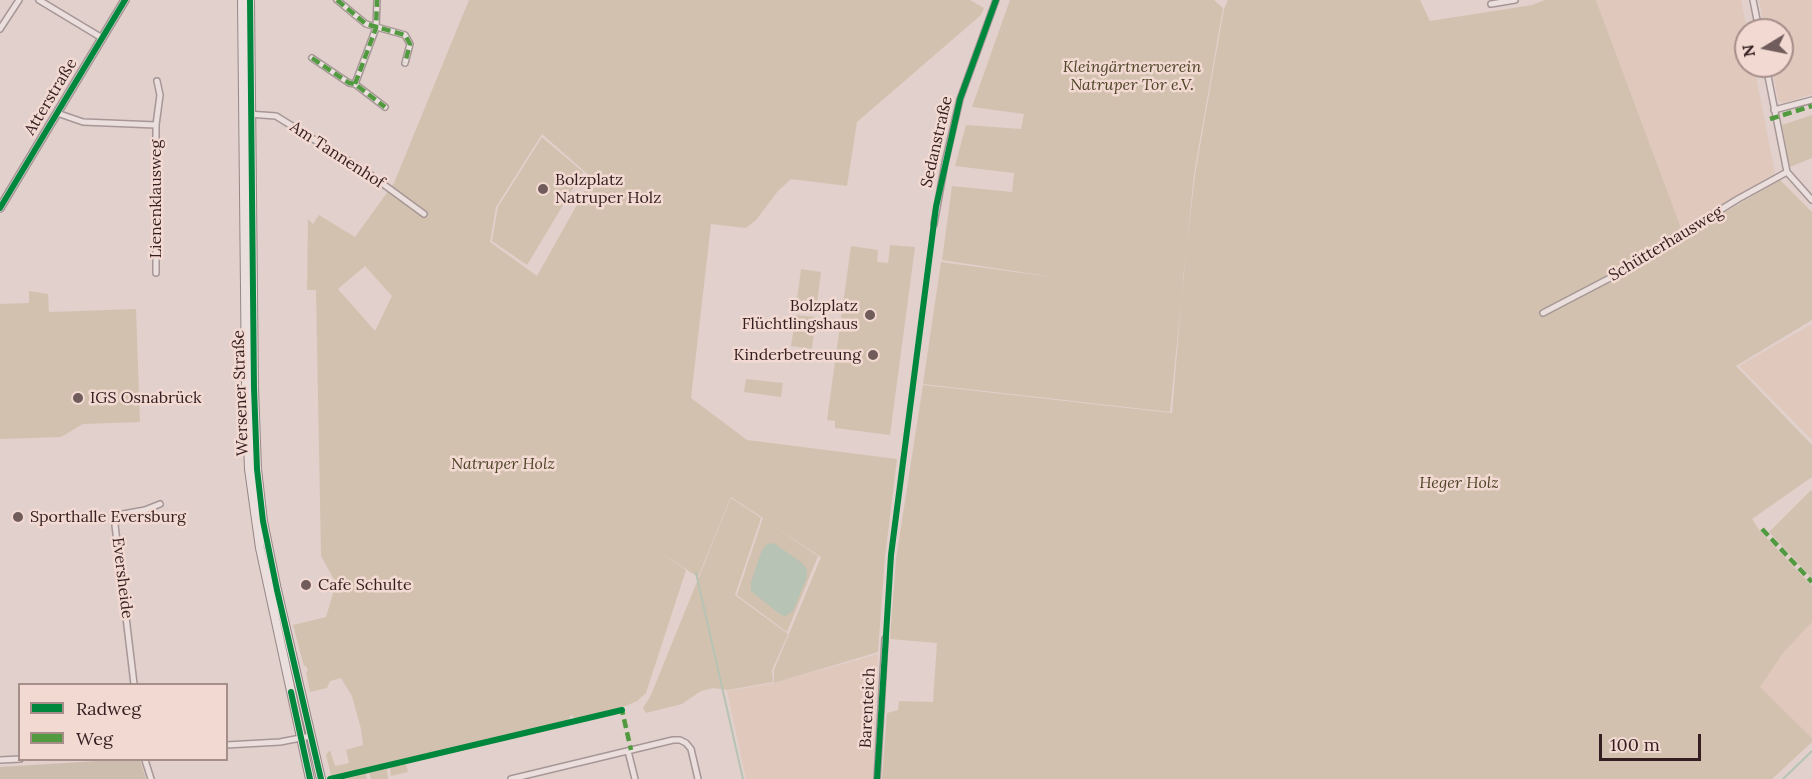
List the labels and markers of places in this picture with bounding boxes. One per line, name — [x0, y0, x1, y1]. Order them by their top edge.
place label: Bolzplatz Natruper Holz — [555, 170, 661, 208]
marker: Bolzplatz Natruper Holz — [536, 182, 550, 196]
place label: Bolzplatz Flüchtlingshaus — [742, 296, 858, 334]
marker: Bolzplatz Flüchtlingshaus — [863, 308, 877, 322]
place label: Kinderbetreuung — [734, 345, 861, 365]
marker: Kinderbetreuung — [866, 348, 880, 362]
place label: IGS Osnabrück — [90, 388, 202, 408]
marker: IGS Osnabrück — [71, 391, 85, 405]
place label: Sporthalle Eversburg — [30, 507, 186, 527]
marker: Sporthalle Eversburg — [11, 510, 25, 524]
place label: Cafe Schulte — [318, 575, 412, 595]
marker: Cafe Schulte — [299, 578, 313, 592]

